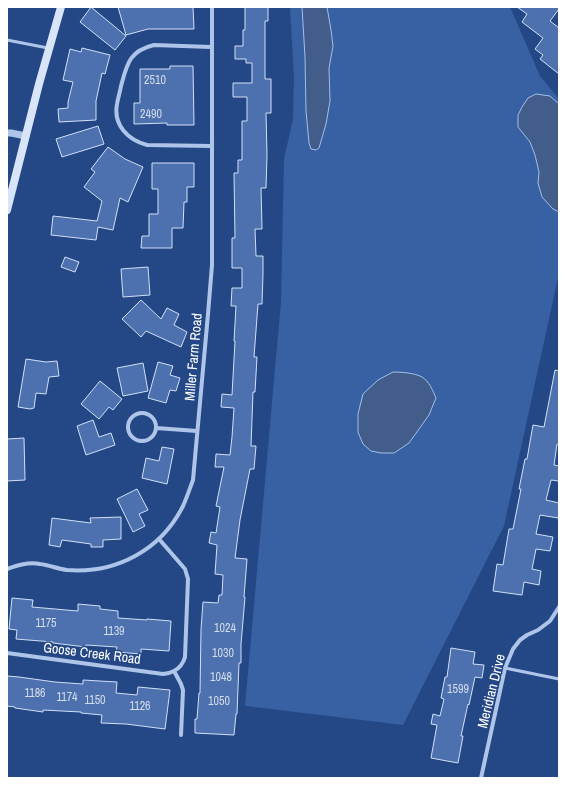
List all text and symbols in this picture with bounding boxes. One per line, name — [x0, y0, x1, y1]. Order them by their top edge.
house number: 2510 — [144, 72, 166, 88]
house number: 2490 — [140, 106, 162, 122]
street label: Miller Farm Road — [180, 312, 206, 402]
house number: 1175 — [35, 615, 57, 631]
house number: 1024 — [214, 620, 236, 636]
house number: 1139 — [103, 623, 125, 639]
street label: Goose Creek Road — [42, 638, 142, 668]
house number: 1030 — [212, 645, 234, 661]
street label: Meridian Drive — [473, 652, 509, 730]
house number: 1048 — [210, 669, 232, 685]
house number: 1599 — [447, 681, 469, 697]
house number: 1186 — [24, 685, 46, 701]
house number: 1174 — [56, 689, 78, 705]
house number: 1150 — [84, 692, 106, 708]
house number: 1050 — [208, 693, 230, 709]
house number: 1126 — [129, 698, 151, 714]

